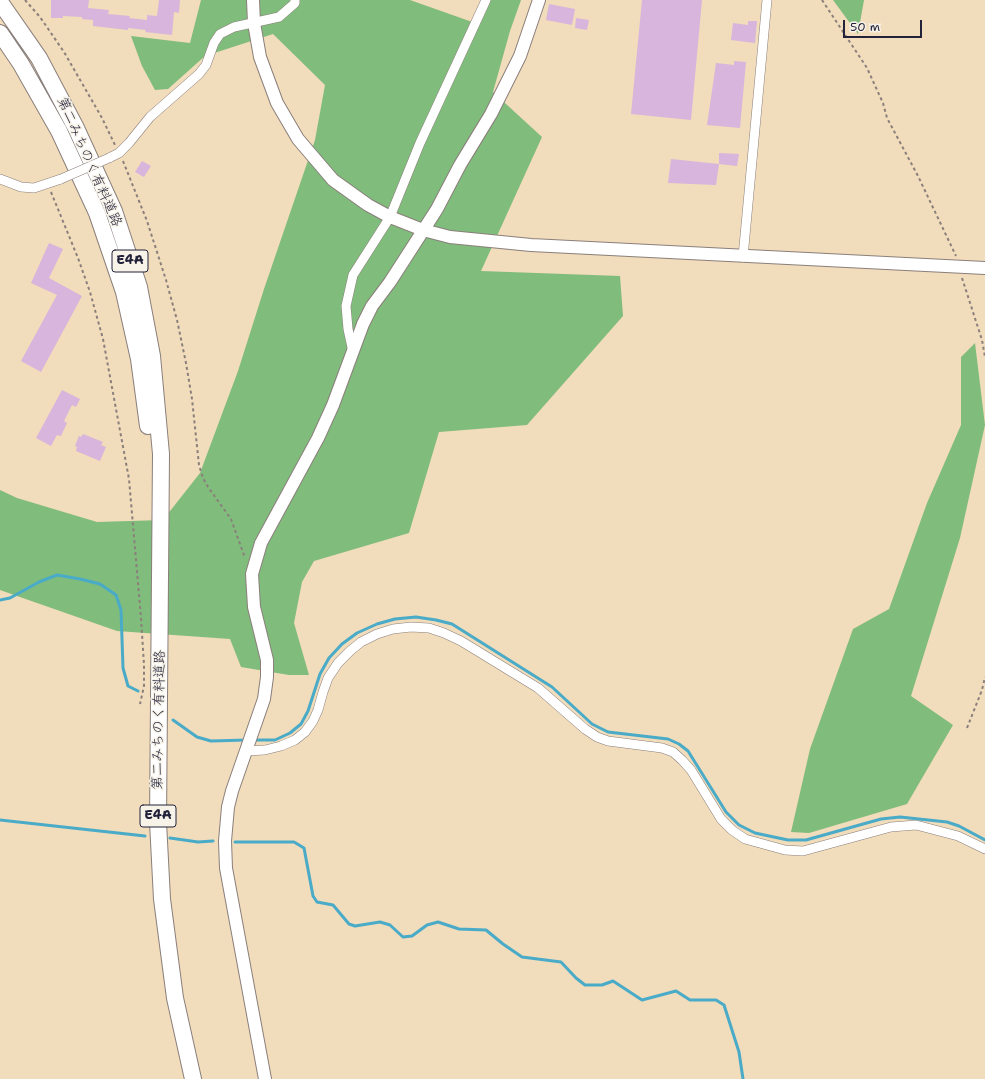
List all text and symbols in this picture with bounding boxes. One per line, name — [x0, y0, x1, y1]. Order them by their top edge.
scale bar — [845, 12, 924, 38]
text: 50 m — [850, 19, 880, 35]
street label: 第二みちのく有料道路 — [53, 95, 125, 229]
road number: E4A — [112, 250, 148, 272]
street label: 第二みちのく有料道路 — [149, 650, 169, 790]
road number: E4A — [140, 805, 176, 827]

